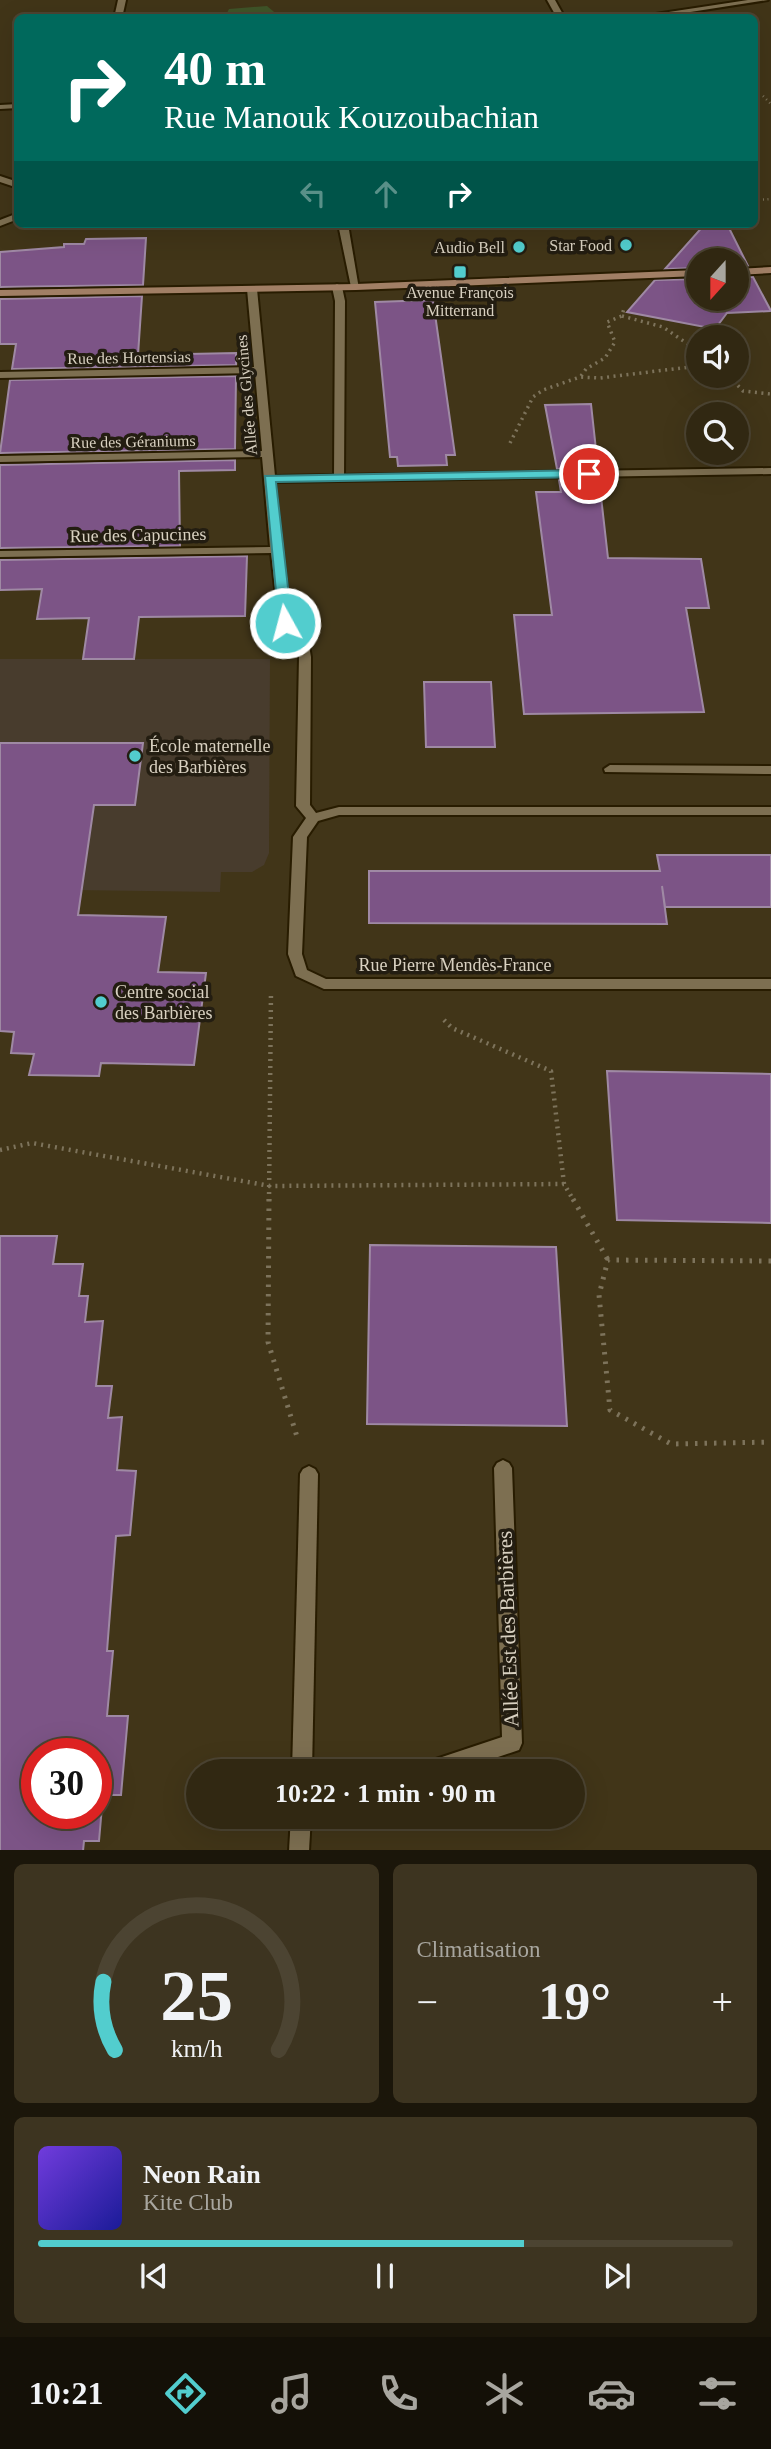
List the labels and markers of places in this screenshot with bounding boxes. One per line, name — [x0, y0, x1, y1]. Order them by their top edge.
place label: Star Food — [549, 237, 612, 254]
marker: Star Food — [618, 237, 634, 253]
place label: Audio Bell — [434, 239, 506, 256]
marker: Audio Bell — [511, 239, 527, 255]
marker: Avenue François Mitterrand — [452, 264, 468, 280]
place label: Avenue François Mitterrand — [406, 284, 514, 319]
pin — [559, 444, 619, 504]
place label: École maternelle des Barbières — [149, 735, 270, 777]
marker: École maternelle des Barbières — [127, 748, 143, 764]
place label: Centre social des Barbières — [115, 982, 212, 1023]
marker: Centre social des Barbières — [93, 994, 109, 1010]

